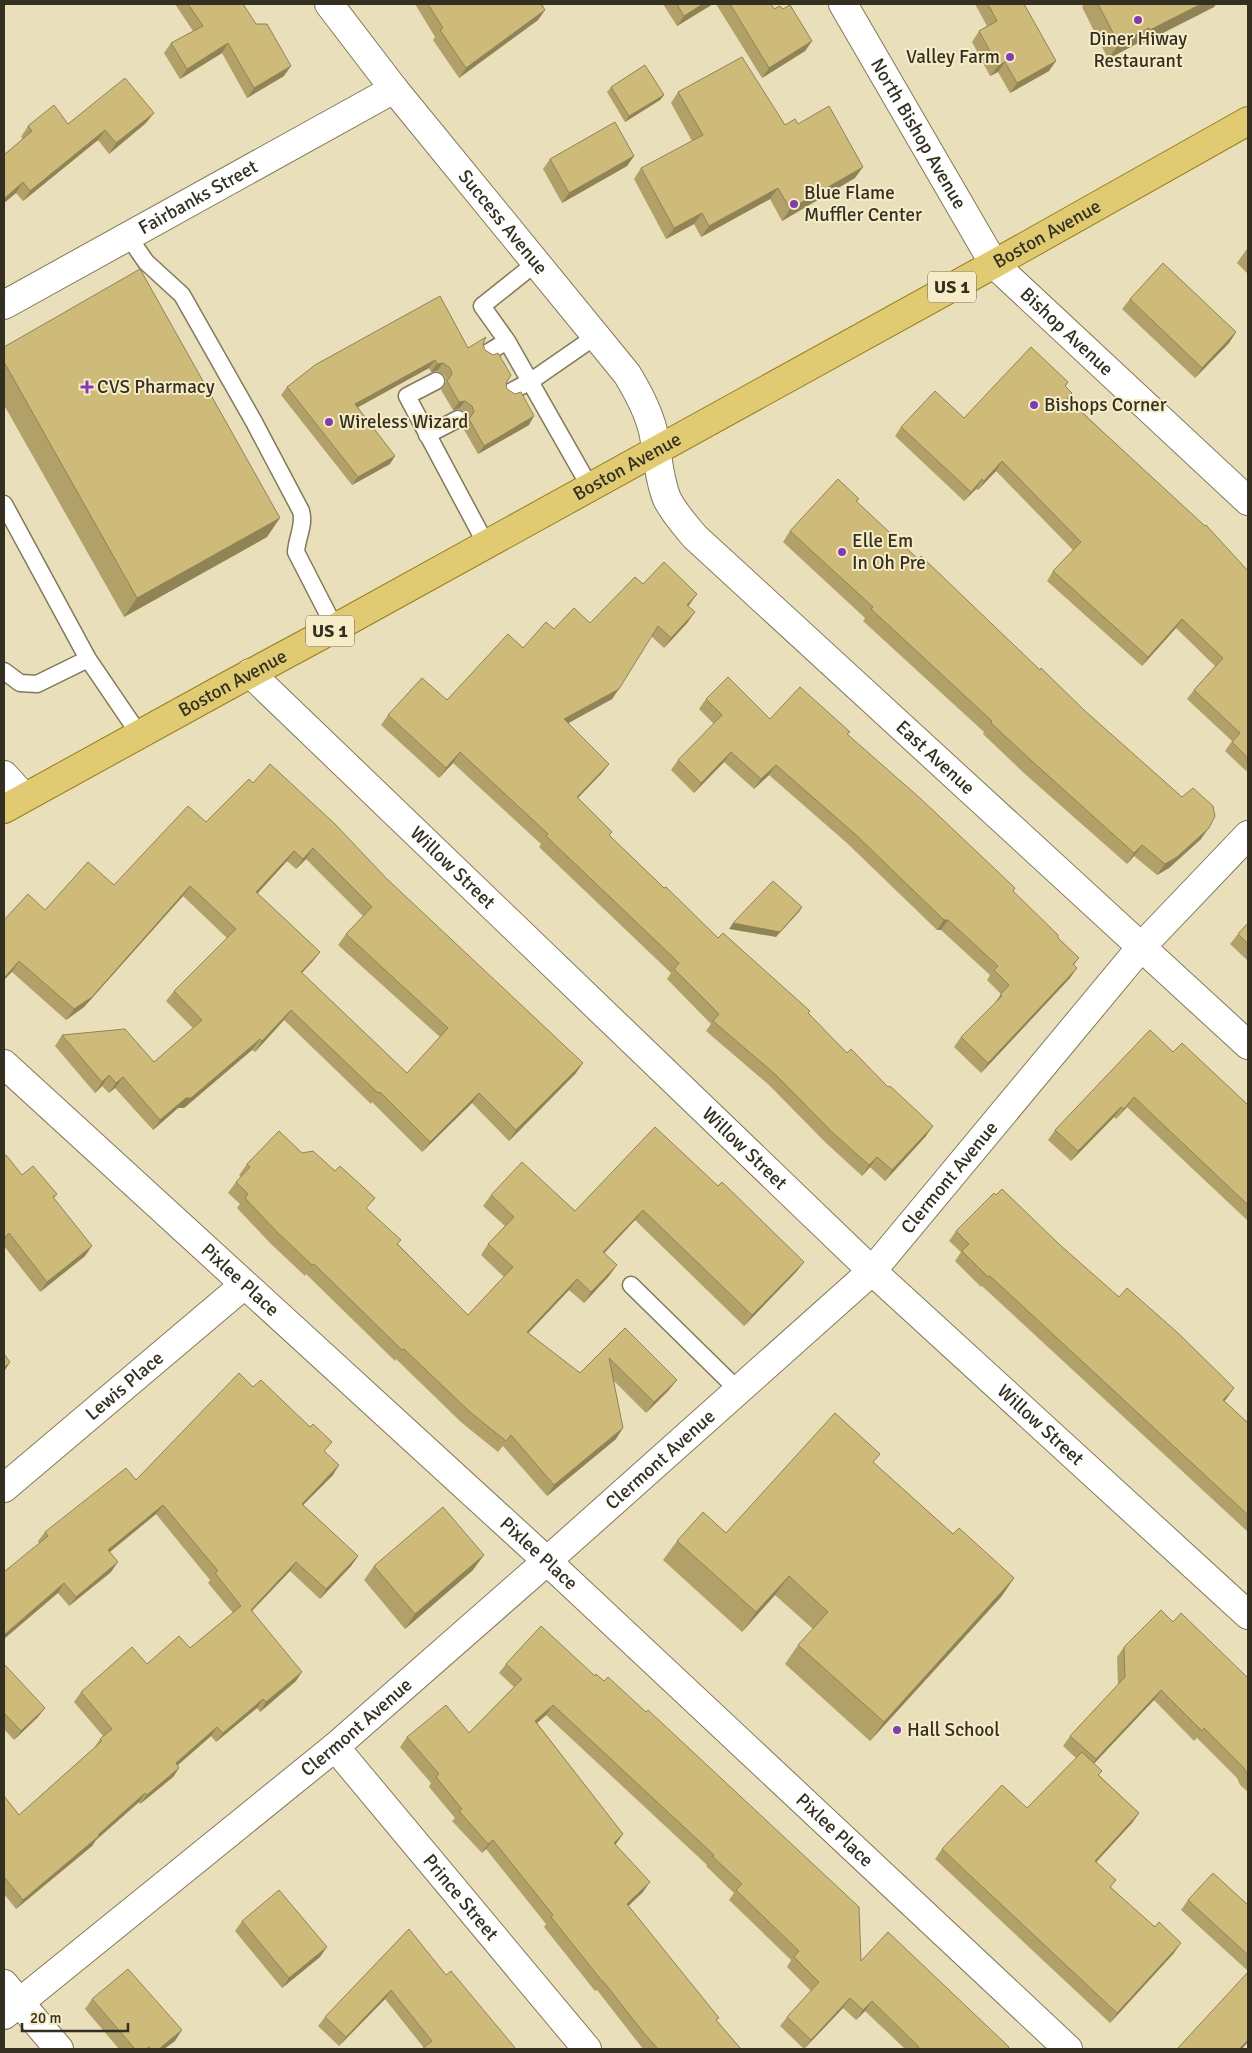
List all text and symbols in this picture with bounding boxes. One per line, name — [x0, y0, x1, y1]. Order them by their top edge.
marker: Diner Hiway Restaurant — [1132, 14, 1144, 26]
place label: Diner Hiway Restaurant — [1089, 27, 1187, 73]
place label: Valley Farm — [906, 45, 1000, 69]
marker: Valley Farm — [1004, 51, 1016, 63]
street label: North Bishop Avenue — [865, 54, 971, 213]
street label: Fairbanks Street — [134, 155, 262, 240]
street label: Success Avenue — [453, 165, 553, 279]
place label: Blue Flame Muffler Center — [804, 181, 922, 227]
street label: Boston Avenue — [989, 194, 1105, 274]
marker: Blue Flame Muffler Center — [788, 198, 800, 210]
road number: US 1 — [928, 272, 976, 302]
street label: Bishop Avenue — [1015, 282, 1118, 381]
place label: CVS Pharmacy — [97, 375, 215, 399]
marker: CVS Pharmacy — [81, 381, 93, 393]
place label: Bishops Corner — [1044, 393, 1167, 417]
marker: Bishops Corner — [1028, 399, 1040, 411]
place label: Wireless Wizard — [339, 410, 468, 434]
marker: Wireless Wizard — [323, 416, 335, 428]
street label: Boston Avenue — [569, 427, 686, 506]
place label: Elle Em In Oh Pre — [852, 529, 926, 575]
marker: Elle Em In Oh Pre — [836, 546, 848, 558]
road number: US 1 — [306, 616, 354, 646]
street label: Boston Avenue — [174, 644, 291, 723]
street label: East Avenue — [891, 715, 980, 800]
street label: Willow Street — [405, 821, 501, 914]
street label: Willow Street — [697, 1102, 792, 1195]
street label: Clermont Avenue — [896, 1116, 1003, 1239]
street label: Pixlee Place — [196, 1238, 284, 1322]
street label: Lewis Place — [81, 1346, 169, 1426]
street label: Willow Street — [992, 1379, 1089, 1471]
street label: Clermont Avenue — [601, 1404, 720, 1515]
street label: Pixlee Place — [495, 1512, 583, 1596]
street label: Clermont Avenue — [296, 1673, 417, 1782]
place label: Hall School — [907, 1718, 1000, 1742]
marker: Hall School — [891, 1724, 903, 1736]
street label: Pixlee Place — [791, 1788, 878, 1872]
street label: Prince Street — [418, 1849, 504, 1946]
scale bar — [22, 2000, 129, 2032]
text: 20 m — [30, 2009, 61, 2027]

